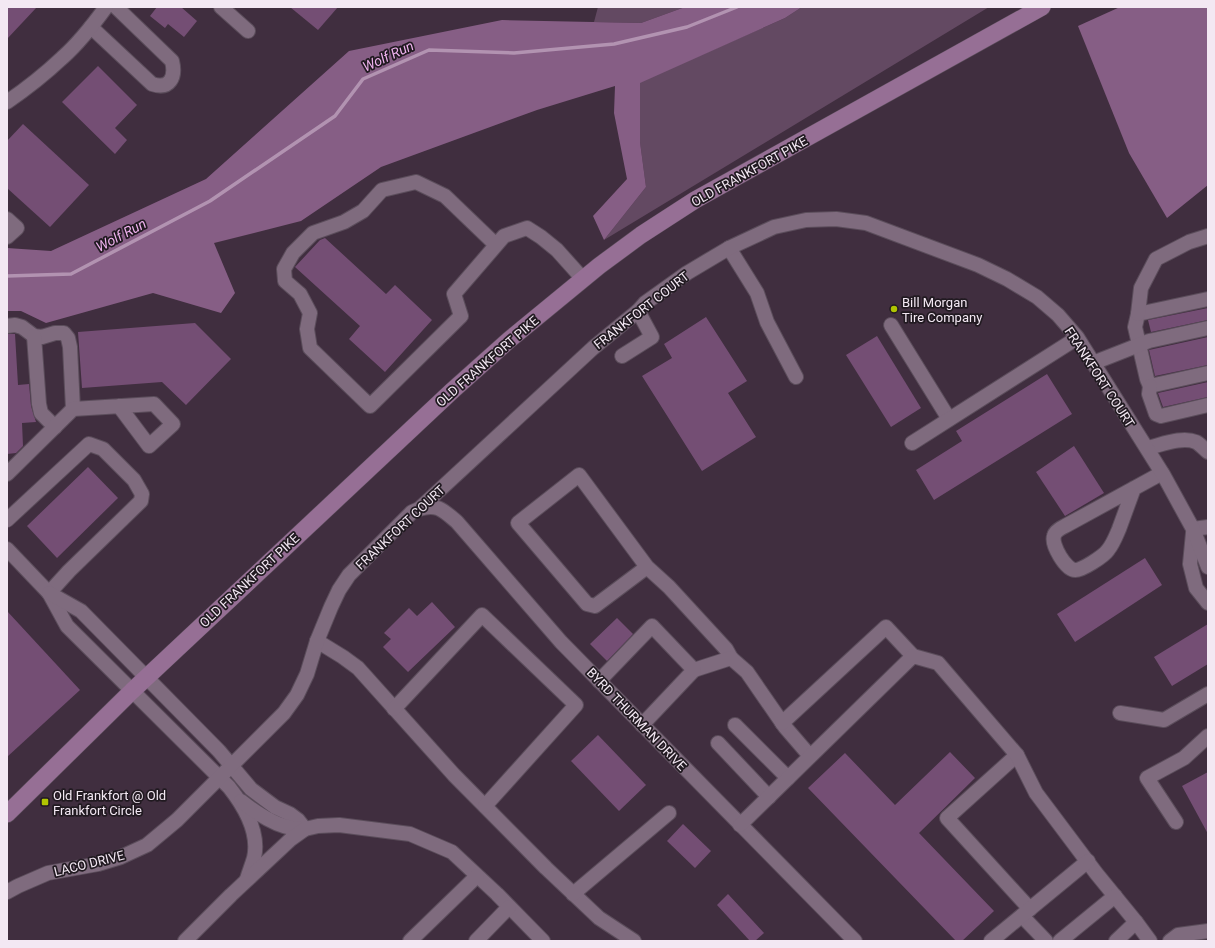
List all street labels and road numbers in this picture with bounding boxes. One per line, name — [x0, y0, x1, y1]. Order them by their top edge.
street label: OLD FRANKFORT PIKE — [689, 133, 810, 210]
street label: FRANKFORT COURT — [591, 268, 692, 352]
street label: OLD FRANKFORT PIKE — [433, 313, 541, 410]
street label: FRANKFORT COURT — [1062, 324, 1138, 430]
street label: FRANKFORT COURT — [353, 482, 448, 573]
street label: OLD FRANKFORT PIKE — [197, 530, 302, 630]
street label: BYRD THURMAN DRIVE — [584, 665, 690, 774]
street label: LACO DRIVE — [52, 848, 126, 879]

